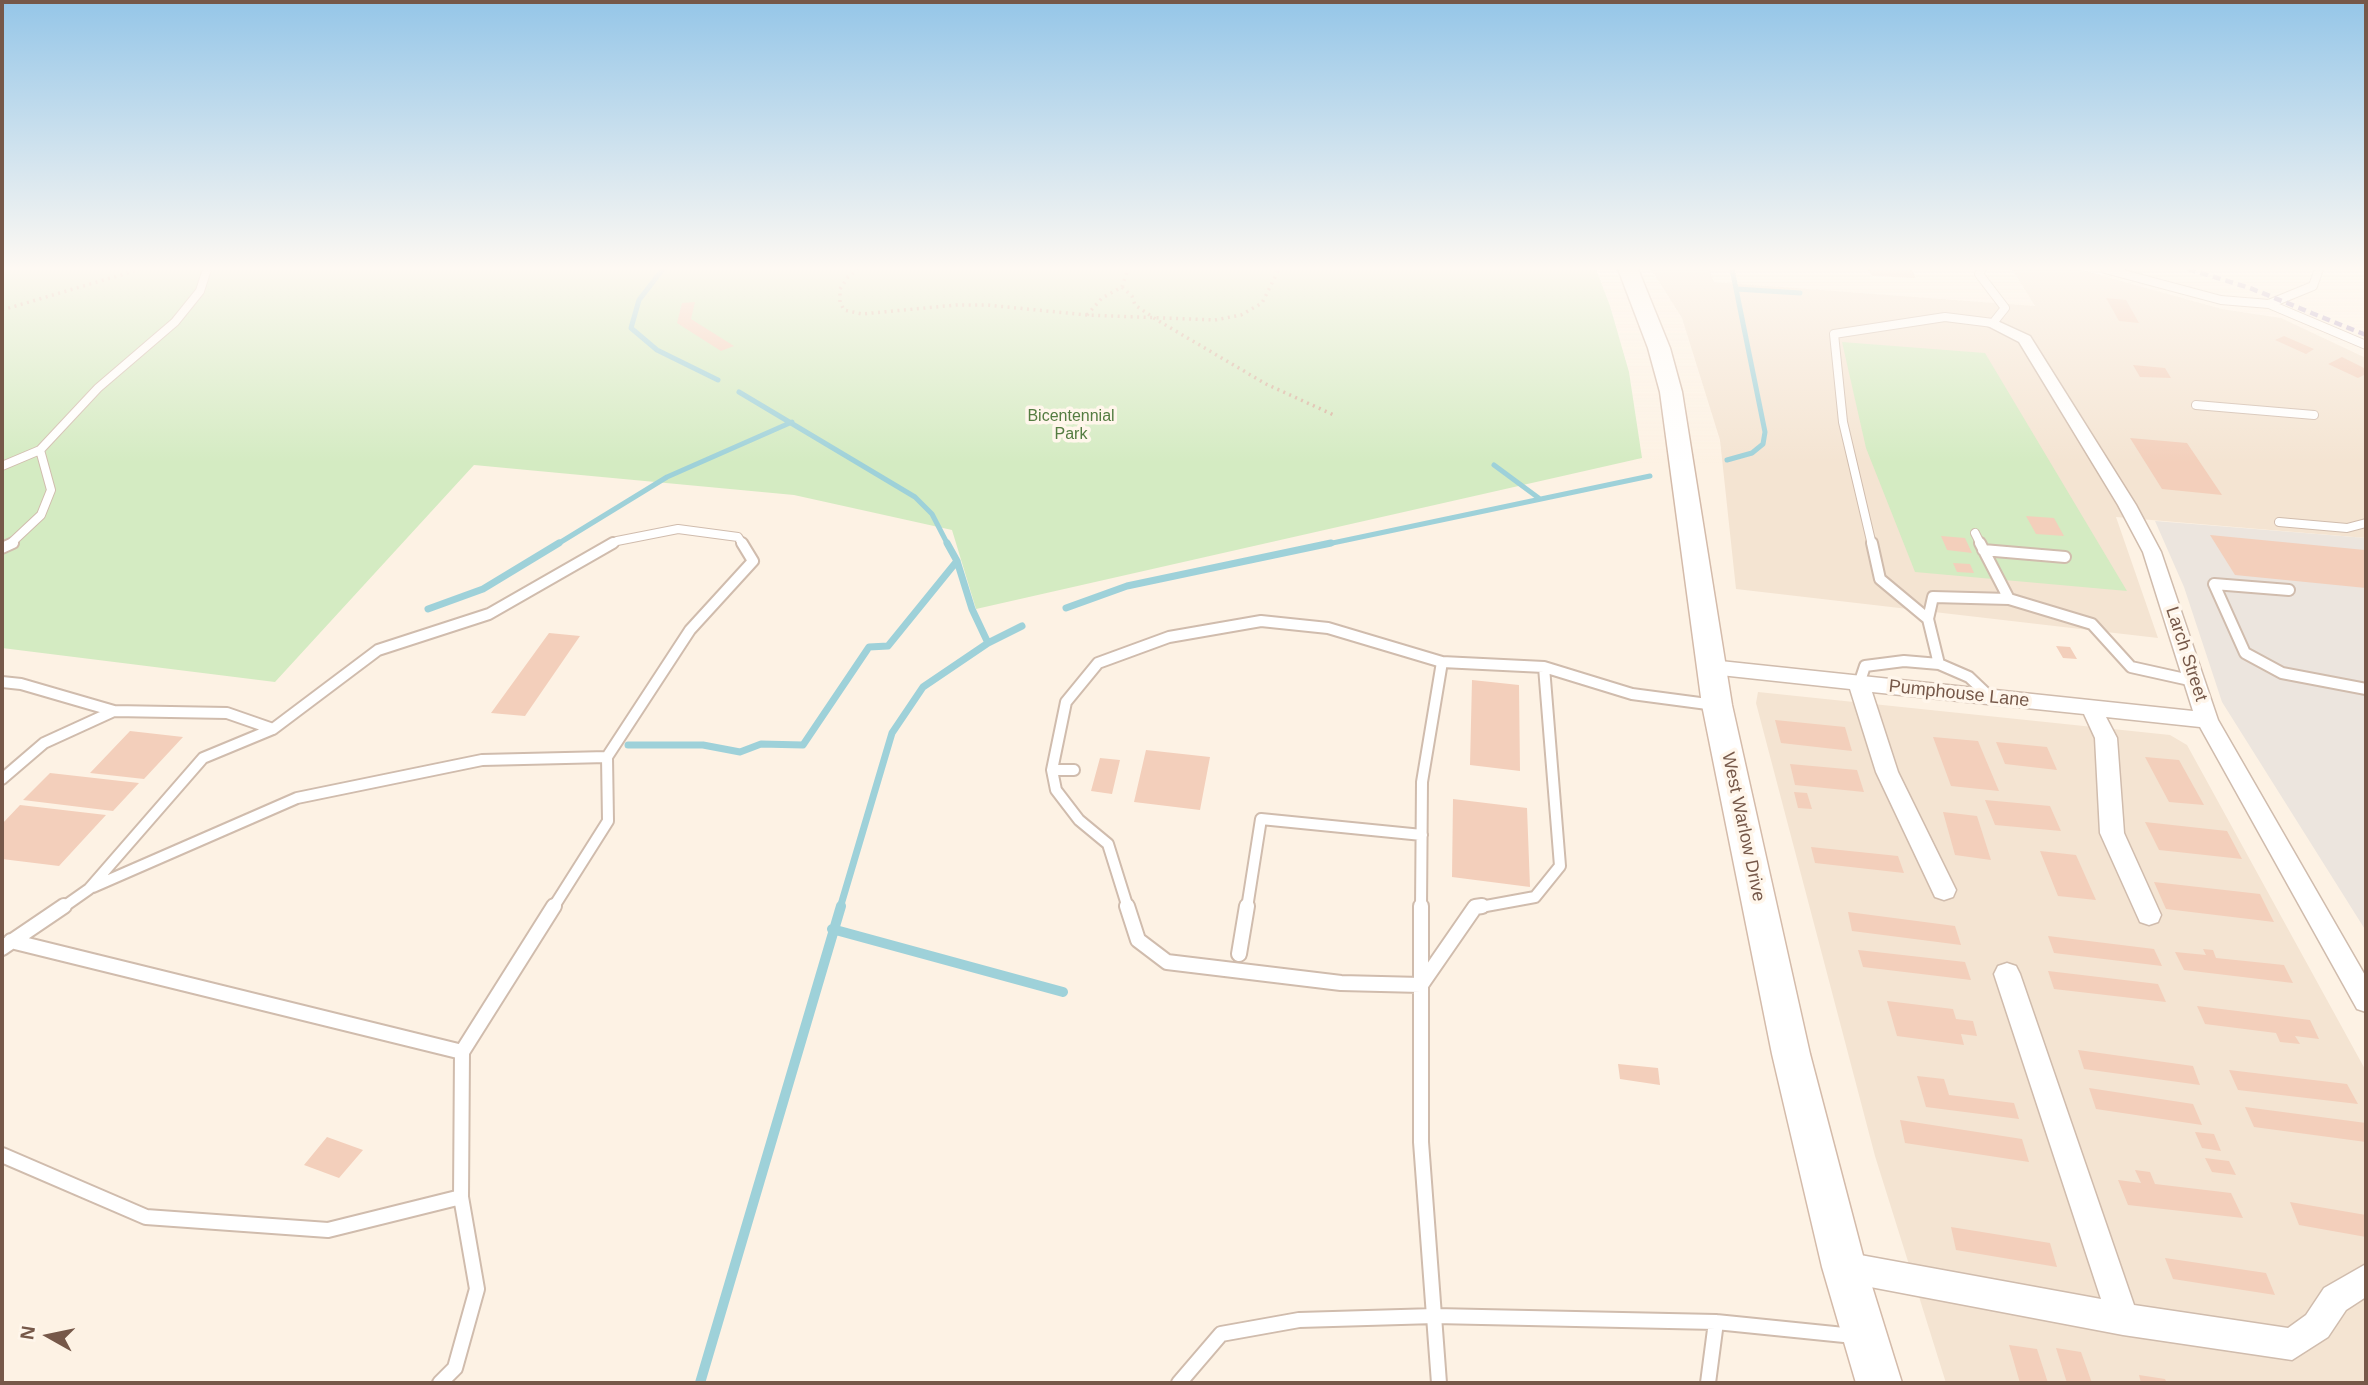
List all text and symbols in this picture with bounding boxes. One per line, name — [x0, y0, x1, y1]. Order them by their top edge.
park label: Bicentennial Park — [1027, 407, 1115, 445]
street label: Larch Street — [2161, 604, 2211, 704]
street label: Pumphouse Lane — [1888, 676, 2030, 712]
street label: West Warlow Drive — [1717, 750, 1769, 904]
north arrow — [14, 1301, 84, 1371]
text: N — [16, 1324, 39, 1341]

